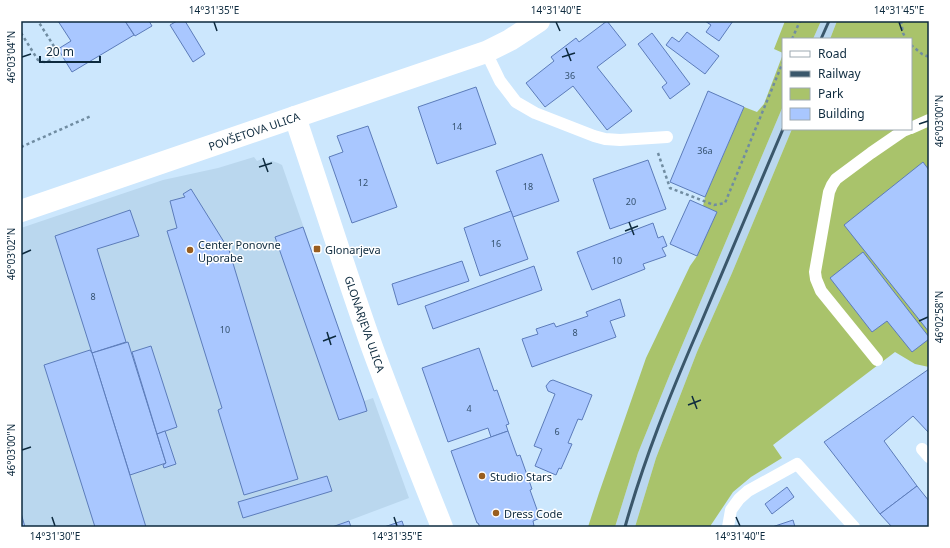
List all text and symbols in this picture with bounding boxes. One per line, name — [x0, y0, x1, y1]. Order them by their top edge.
text: 14°31'35"E — [189, 3, 239, 17]
text: 14°31'40"E — [531, 3, 581, 17]
text: 14°31'45"E — [874, 3, 924, 17]
text: 46°03'04"N — [4, 31, 18, 83]
scale bar — [40, 38, 100, 64]
legend — [782, 38, 912, 130]
text: 20 m — [46, 43, 74, 60]
text: Road — [818, 45, 847, 62]
text: Railway — [818, 65, 862, 82]
house number: 36 — [565, 69, 575, 82]
text: Park — [818, 85, 844, 102]
text: 46°03'00"N — [932, 95, 946, 147]
text: Building — [818, 105, 865, 122]
street label: POVŠETOVA ULICA — [206, 108, 303, 154]
house number: 14 — [452, 120, 462, 133]
house number: 36a — [697, 144, 713, 157]
house number: 12 — [358, 176, 368, 189]
house number: 18 — [523, 180, 533, 193]
house number: 20 — [626, 195, 636, 208]
text: 46°03'02"N — [4, 228, 18, 280]
place label: Center Ponovne Uporabe — [198, 237, 281, 265]
house number: 16 — [491, 237, 501, 250]
place label: Glonarjeva — [325, 242, 381, 257]
marker: Glonarjeva — [312, 244, 322, 254]
marker: Center Ponovne Uporabe — [185, 245, 195, 255]
house number: 10 — [612, 254, 622, 267]
street label: GLONARJEVA ULICA — [341, 274, 389, 375]
house number: 8 — [90, 290, 96, 303]
text: 46°02'58"N — [932, 291, 946, 343]
house number: 10 — [220, 323, 230, 336]
house number: 8 — [572, 326, 578, 339]
house number: 4 — [466, 402, 472, 415]
text: 46°03'00"N — [4, 424, 18, 476]
house number: 6 — [554, 425, 560, 438]
place label: Studio Stars — [490, 469, 552, 484]
marker: Studio Stars — [477, 471, 487, 481]
place label: Dress Code — [504, 506, 563, 521]
marker: Dress Code — [491, 508, 501, 518]
text: 14°31'30"E — [30, 529, 80, 543]
text: 14°31'35"E — [372, 529, 422, 543]
text: 14°31'40"E — [715, 529, 765, 543]

